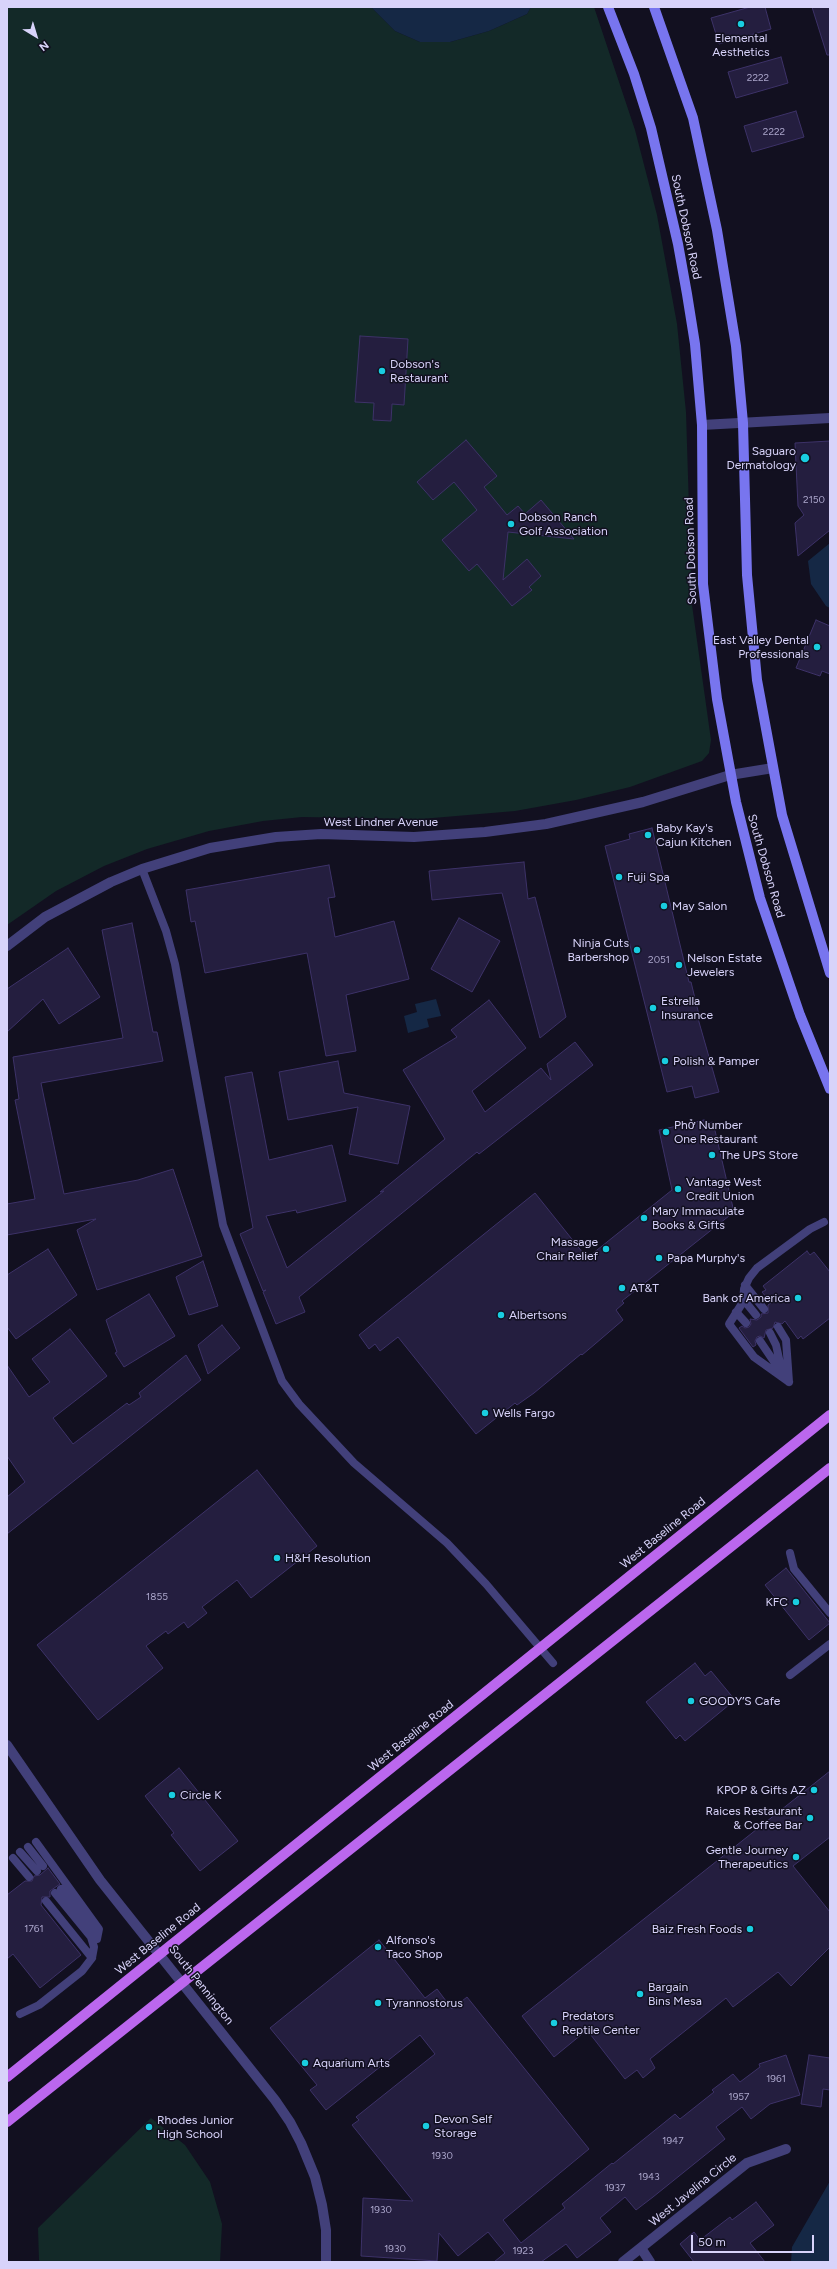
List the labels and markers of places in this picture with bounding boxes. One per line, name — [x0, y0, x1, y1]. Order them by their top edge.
marker: Elemental Aesthetics — [736, 19, 746, 29]
place label: Elemental Aesthetics — [712, 31, 770, 59]
place label: Dobson's Restaurant — [390, 357, 448, 385]
marker: Dobson's Restaurant — [377, 366, 387, 376]
place label: Saguaro Dermatology — [726, 444, 796, 472]
marker: Saguaro Dermatology — [799, 452, 811, 464]
place label: Dobson Ranch Golf Association — [519, 510, 608, 538]
marker: Dobson Ranch Golf Association — [506, 519, 516, 529]
place label: East Valley Dental Professionals — [713, 633, 809, 661]
marker: East Valley Dental Professionals — [812, 642, 822, 652]
place label: Baby Kay's Cajun Kitchen — [656, 821, 731, 849]
marker: Baby Kay's Cajun Kitchen — [643, 830, 653, 840]
place label: Fuji Spa — [627, 870, 670, 884]
marker: Fuji Spa — [614, 872, 624, 882]
place label: May Salon — [672, 899, 727, 913]
marker: May Salon — [659, 901, 669, 911]
place label: Ninja Cuts Barbershop — [568, 936, 629, 964]
marker: Ninja Cuts Barbershop — [632, 945, 642, 955]
place label: Nelson Estate Jewelers — [687, 951, 762, 979]
marker: Nelson Estate Jewelers — [674, 960, 684, 970]
place label: Estrella Insurance — [661, 994, 713, 1022]
marker: Estrella Insurance — [648, 1003, 658, 1013]
place label: Polish & Pamper — [673, 1054, 759, 1068]
marker: Polish & Pamper — [660, 1056, 670, 1066]
place label: Phở Number One Restaurant — [674, 1118, 758, 1146]
marker: Phở Number One Restaurant — [661, 1127, 671, 1137]
place label: The UPS Store — [720, 1148, 798, 1162]
marker: The UPS Store — [707, 1150, 717, 1160]
place label: Vantage West Credit Union — [686, 1175, 762, 1203]
marker: Vantage West Credit Union — [673, 1184, 683, 1194]
place label: Mary Immaculate Books & Gifts — [652, 1204, 744, 1232]
marker: Mary Immaculate Books & Gifts — [639, 1213, 649, 1223]
place label: Massage Chair Relief — [536, 1235, 598, 1263]
marker: Massage Chair Relief — [601, 1244, 611, 1254]
place label: Papa Murphy's — [667, 1251, 745, 1265]
marker: Papa Murphy's — [654, 1253, 664, 1263]
place label: AT&T — [630, 1281, 659, 1295]
marker: AT&T — [617, 1283, 627, 1293]
place label: Bank of America — [702, 1291, 790, 1305]
marker: Bank of America — [793, 1293, 803, 1303]
place label: Albertsons — [509, 1308, 567, 1322]
marker: Albertsons — [496, 1310, 506, 1320]
place label: Wells Fargo — [493, 1406, 555, 1420]
marker: Wells Fargo — [480, 1408, 490, 1418]
place label: H&H Resolution — [285, 1551, 371, 1565]
marker: H&H Resolution — [272, 1553, 282, 1563]
place label: KFC — [766, 1595, 788, 1609]
marker: KFC — [791, 1597, 801, 1607]
place label: GOODY’S Cafe — [699, 1694, 780, 1708]
marker: GOODY’S Cafe — [686, 1696, 696, 1706]
place label: KPOP & Gifts AZ — [717, 1783, 806, 1797]
marker: KPOP & Gifts AZ — [809, 1785, 819, 1795]
place label: Circle K — [180, 1788, 221, 1802]
marker: Circle K — [167, 1790, 177, 1800]
place label: Raices Restaurant & Coffee Bar — [706, 1804, 802, 1832]
marker: Raices Restaurant & Coffee Bar — [805, 1813, 815, 1823]
place label: Gentle Journey Therapeutics — [706, 1843, 788, 1871]
marker: Gentle Journey Therapeutics — [791, 1852, 801, 1862]
place label: Baiz Fresh Foods — [652, 1922, 742, 1936]
marker: Baiz Fresh Foods — [745, 1924, 755, 1934]
place label: Alfonso's Taco Shop — [386, 1933, 443, 1961]
marker: Alfonso's Taco Shop — [373, 1942, 383, 1952]
place label: Bargain Bins Mesa — [648, 1980, 702, 2008]
marker: Bargain Bins Mesa — [635, 1989, 645, 1999]
place label: Tyrannostorus — [386, 1996, 463, 2010]
marker: Tyrannostorus — [373, 1998, 383, 2008]
place label: Predators Reptile Center — [562, 2009, 640, 2037]
marker: Predators Reptile Center — [549, 2018, 559, 2028]
place label: Aquarium Arts — [313, 2056, 390, 2070]
marker: Aquarium Arts — [300, 2058, 310, 2068]
place label: Devon Self Storage — [434, 2112, 492, 2140]
place label: Rhodes Junior High School — [157, 2113, 234, 2141]
marker: Devon Self Storage — [421, 2121, 431, 2131]
marker: Rhodes Junior High School — [144, 2122, 154, 2132]

